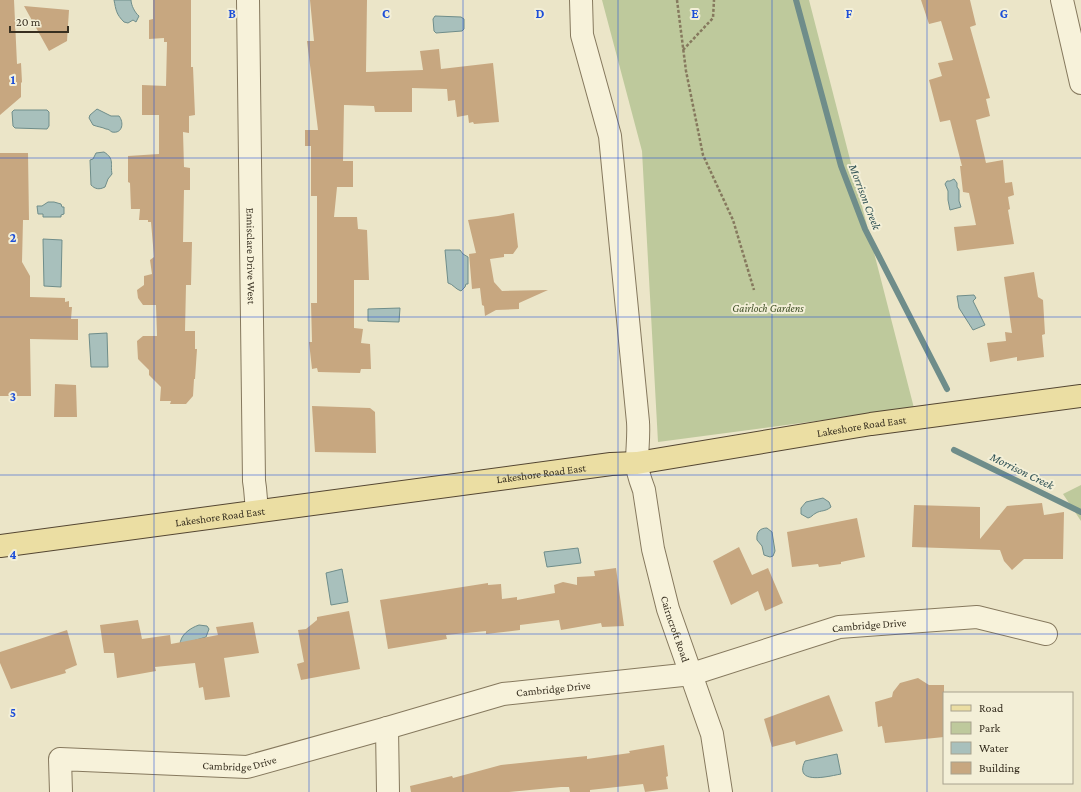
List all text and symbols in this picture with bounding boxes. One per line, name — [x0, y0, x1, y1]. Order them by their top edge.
text: B — [228, 6, 236, 21]
text: C — [382, 6, 390, 21]
text: D — [536, 6, 545, 21]
text: E — [691, 6, 699, 21]
text: F — [846, 6, 853, 21]
text: G — [1000, 6, 1008, 21]
scale bar — [10, 8, 68, 34]
text: 20 m — [16, 15, 41, 29]
text: 1 — [11, 72, 16, 87]
water label: Morrison Creek — [846, 161, 884, 233]
street label: Ennisclare Drive West — [245, 208, 258, 305]
text: 2 — [10, 230, 17, 245]
park label: Gairloch Gardens — [732, 302, 804, 314]
text: 3 — [10, 389, 16, 404]
street label: Lakeshore Road East — [816, 413, 907, 439]
water label: Morrison Creek — [987, 449, 1057, 493]
street label: Lakeshore Road East — [496, 461, 587, 485]
street label: Lakeshore Road East — [174, 504, 266, 528]
text: 4 — [9, 547, 17, 562]
street label: Cairncroft Road — [659, 595, 692, 664]
street label: Cambridge Drive — [830, 616, 907, 635]
street label: Cambridge Drive — [516, 679, 591, 699]
legend — [943, 692, 1073, 784]
text: Road — [979, 701, 1004, 715]
text: 5 — [10, 705, 16, 720]
text: Park — [979, 721, 1001, 735]
text: Water — [979, 741, 1009, 755]
street label: Cambridge Drive — [202, 753, 278, 774]
text: Building — [979, 761, 1020, 775]

